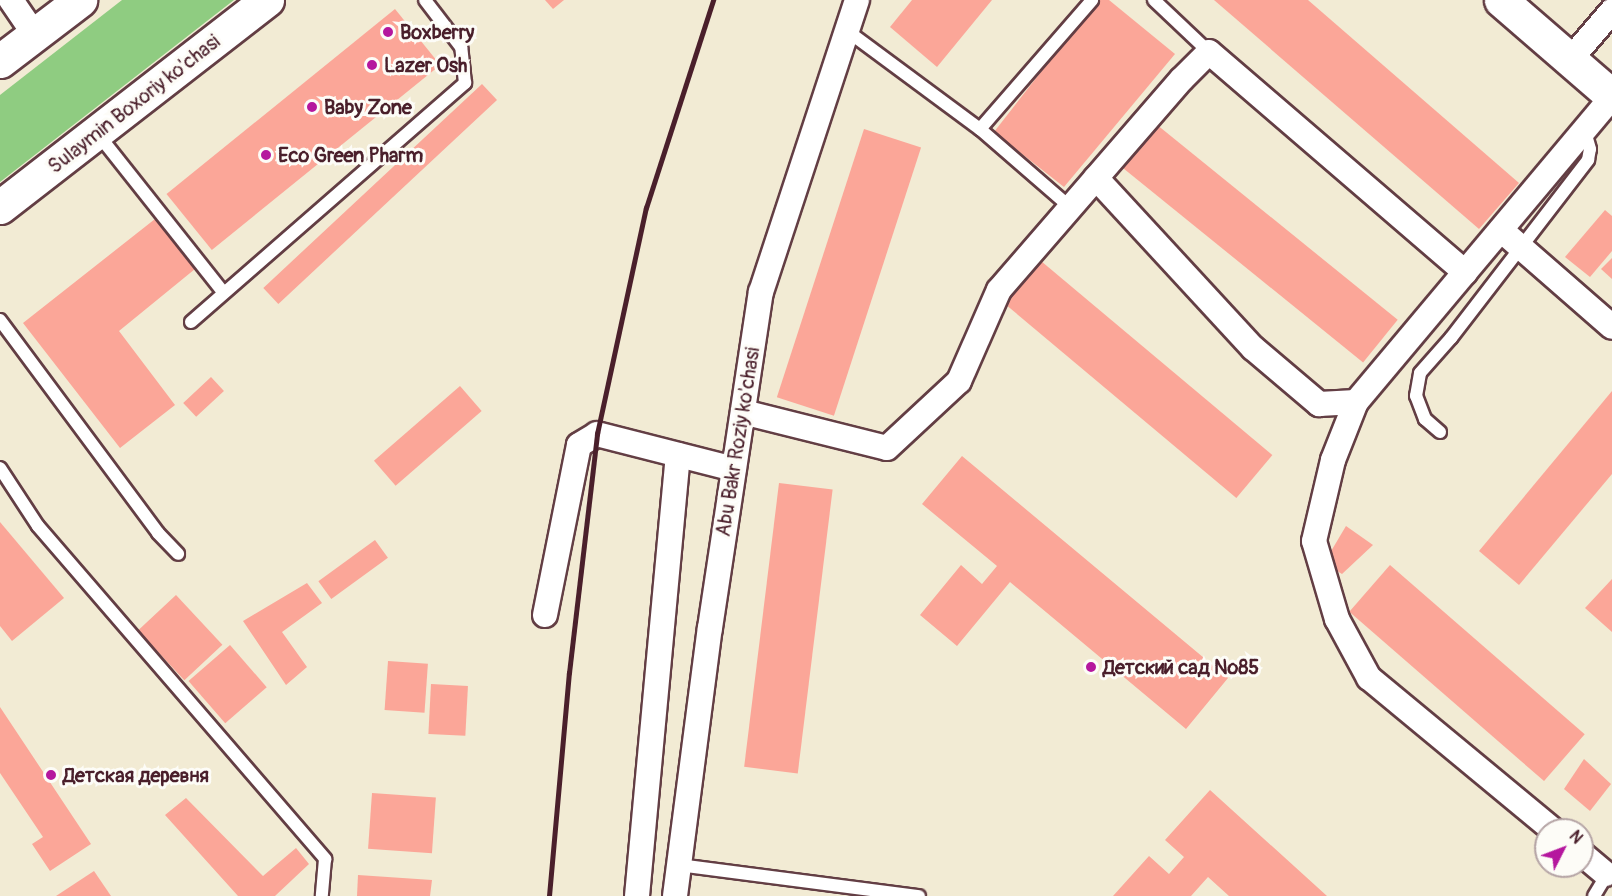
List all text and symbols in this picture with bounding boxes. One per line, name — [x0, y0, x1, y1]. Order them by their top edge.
place label: Boxberry — [400, 20, 474, 44]
marker: Boxberry — [381, 25, 395, 39]
street label: Sulaymin Boxoriy ko'chasi — [43, 29, 225, 179]
place label: Lazer Osh — [384, 53, 467, 77]
marker: Lazer Osh — [365, 58, 379, 72]
place label: Baby Zone — [324, 95, 412, 119]
marker: Baby Zone — [305, 100, 319, 114]
place label: Eco Green Pharm — [278, 143, 423, 167]
marker: Eco Green Pharm — [259, 148, 273, 162]
street label: Abu Bakr Roziy ko'chasi — [711, 346, 765, 538]
place label: Детский сад №85 — [1103, 655, 1259, 679]
marker: Детский сад №85 — [1084, 660, 1098, 674]
place label: Детская деревня — [63, 763, 209, 787]
marker: Детская деревня — [44, 768, 58, 782]
north arrow — [1534, 818, 1594, 878]
text: N — [1565, 827, 1587, 848]

